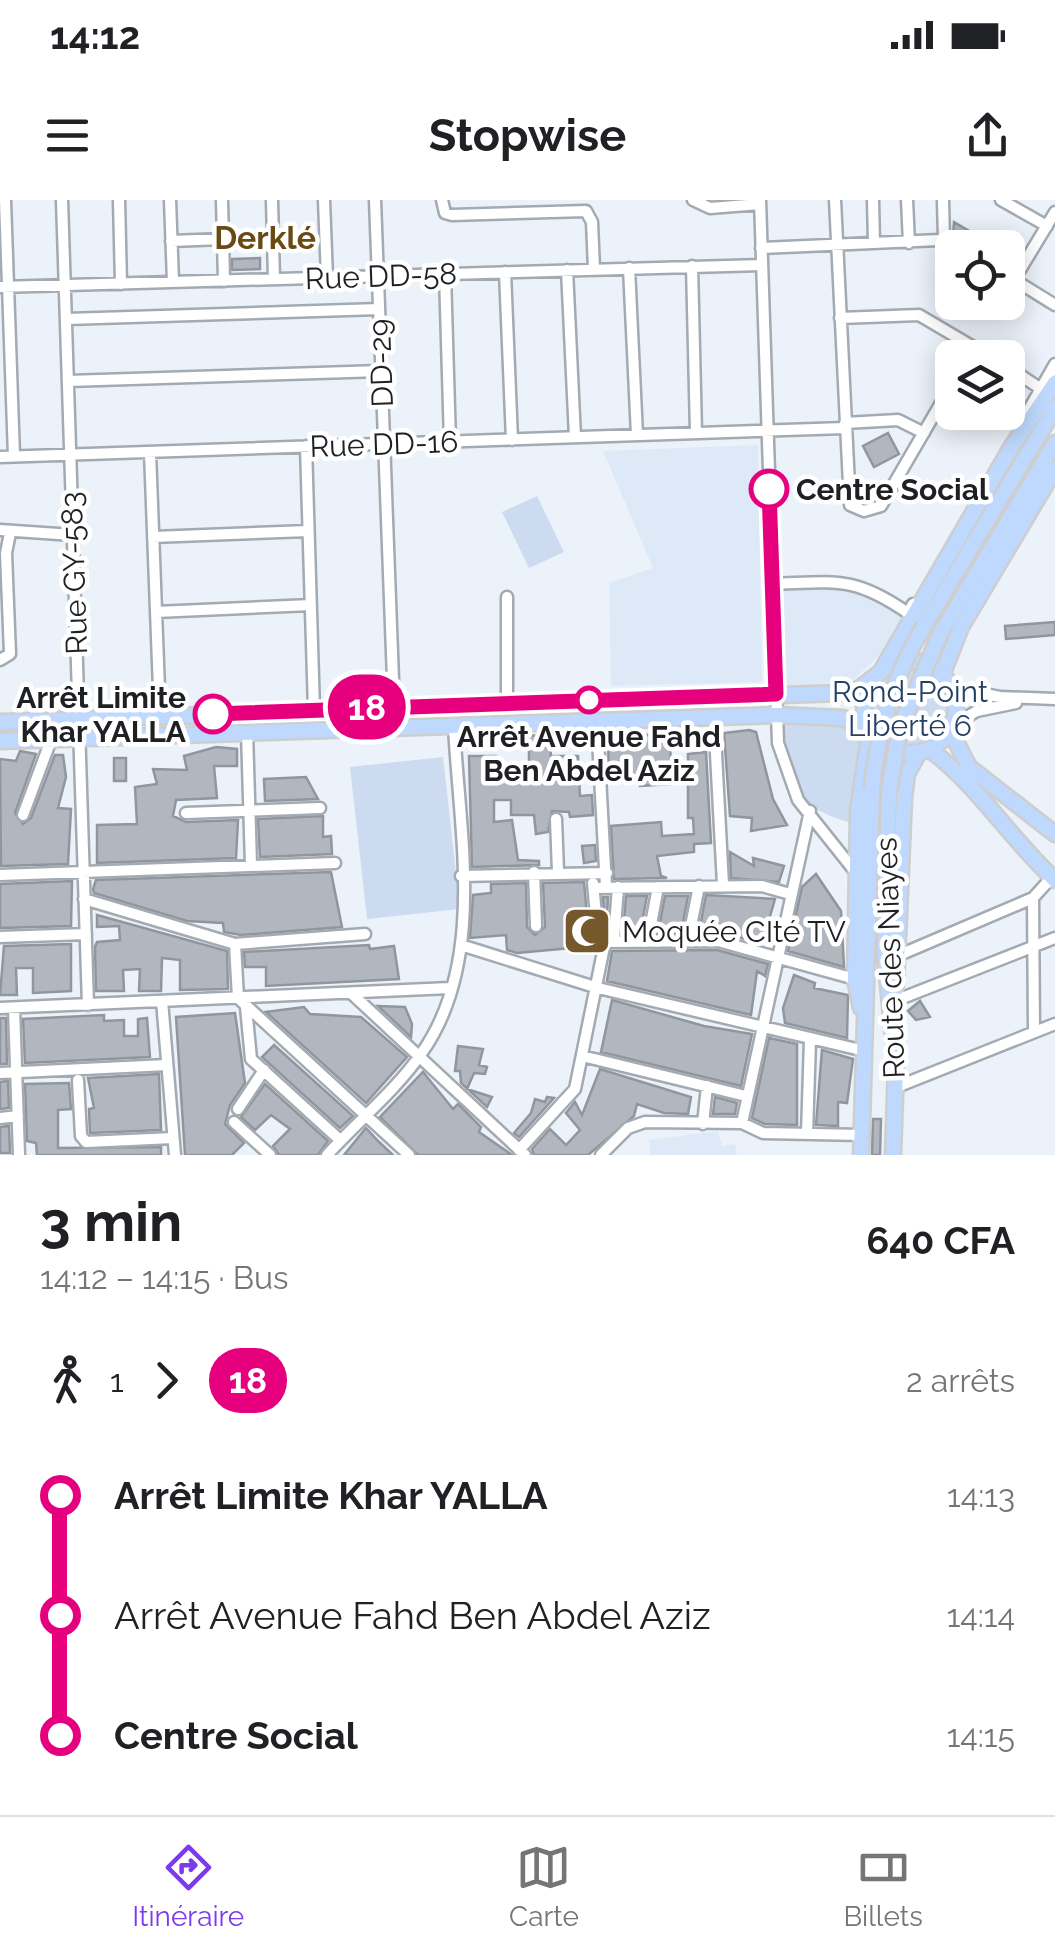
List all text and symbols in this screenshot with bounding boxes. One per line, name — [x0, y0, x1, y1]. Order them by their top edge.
text: 14:12 — [50, 13, 140, 58]
icon: menu — [40, 108, 95, 163]
icon: share — [960, 108, 1015, 163]
text: Stopwise — [429, 109, 626, 162]
district label: Derklé — [214, 219, 316, 256]
map controls — [935, 230, 1025, 430]
button: locate — [935, 230, 1025, 320]
street label: Rue DD-58 — [304, 256, 458, 296]
street label: DD-29 — [362, 318, 400, 408]
button: layers — [935, 340, 1025, 430]
street label: Rue DD-16 — [309, 424, 459, 464]
marker: Centre Social — [750, 470, 788, 508]
place label: Centre Social — [796, 472, 989, 507]
street label: Rue GY-583 — [54, 491, 94, 655]
line badge: 18 — [322, 674, 412, 740]
park label: Rond-Point Liberté 6 — [832, 674, 988, 743]
place label: Arrêt Limite Khar YALLA — [16, 680, 187, 749]
text: 18 — [348, 687, 386, 728]
marker: Arrêt Avenue Fahd Ben Abdel Aziz — [576, 687, 602, 713]
marker: Arrêt Limite Khar YALLA — [194, 695, 232, 733]
place label: Arrêt Avenue Fahd Ben Abdel Aziz — [457, 719, 721, 788]
street label: Route des Niayes — [868, 837, 912, 1079]
mosque icon: Moquée CIté TV — [561, 905, 613, 957]
place label: Moquée CIté TV — [622, 914, 846, 949]
text: 3 min — [40, 1189, 182, 1254]
text: 640 CFA — [866, 1218, 1015, 1263]
text: 14:12 – 14:15 · Bus — [40, 1259, 289, 1296]
icon: walk — [40, 1353, 95, 1408]
icon: forward — [139, 1353, 194, 1408]
text: 18 — [229, 1360, 267, 1401]
text: 1 — [110, 1362, 124, 1399]
text: 2 arrêts — [906, 1362, 1015, 1399]
text: Arrêt Limite Khar YALLA — [114, 1473, 548, 1518]
text: 14:13 — [947, 1477, 1015, 1514]
text: Arrêt Avenue Fahd Ben Abdel Aziz — [114, 1593, 711, 1638]
text: 14:14 — [947, 1597, 1015, 1634]
text: Centre Social — [114, 1713, 358, 1758]
text: 14:15 — [947, 1717, 1015, 1754]
tab: Itinéraire — [132, 1840, 244, 1933]
tab: Carte — [509, 1840, 579, 1933]
tab: Billets — [843, 1840, 923, 1933]

